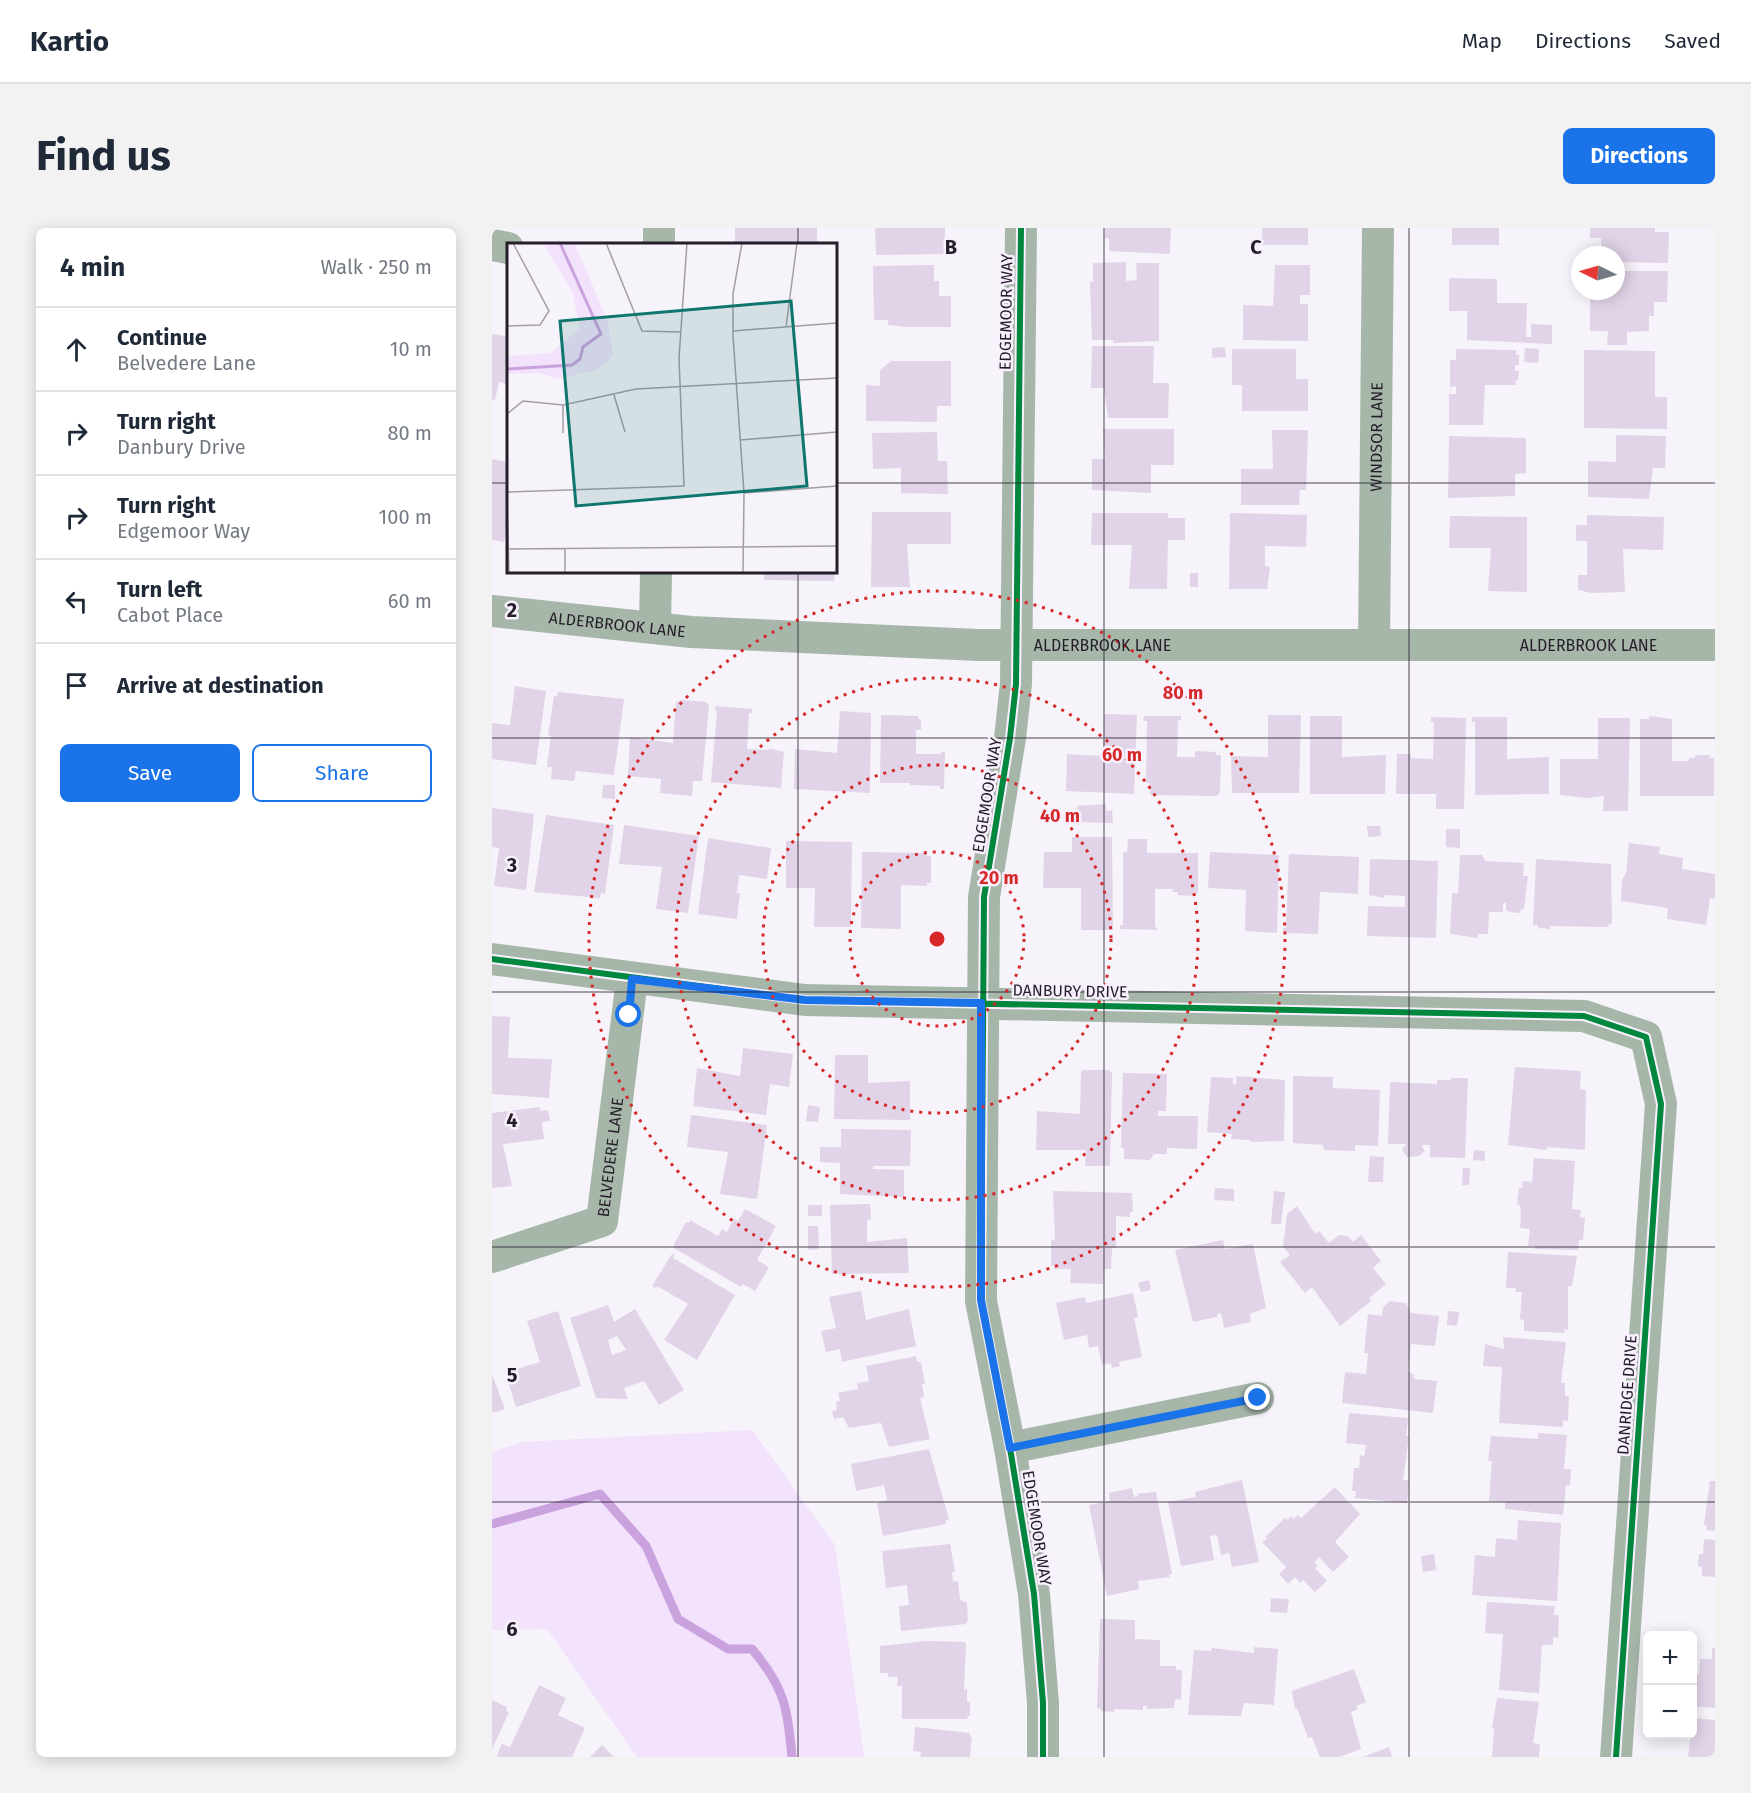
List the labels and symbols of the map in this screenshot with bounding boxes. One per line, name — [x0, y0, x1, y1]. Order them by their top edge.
text: B — [945, 235, 957, 259]
text: C — [1250, 235, 1262, 259]
inset map — [507, 243, 837, 573]
north arrow — [1571, 246, 1625, 300]
street label: EDGEMOOR WAY — [995, 254, 1017, 370]
street label: WINDSOR LANE — [1366, 382, 1386, 492]
text: 2 — [507, 598, 517, 622]
street label: ALDERBROOK LANE — [548, 608, 687, 641]
street label: ALDERBROOK LANE — [1034, 636, 1171, 655]
street label: ALDERBROOK LANE — [1520, 636, 1657, 655]
text: 80 m — [1163, 682, 1203, 704]
street label: EDGEMOOR WAY — [969, 736, 1006, 854]
text: 60 m — [1102, 744, 1142, 766]
text: 40 m — [1040, 805, 1080, 827]
text: 3 — [506, 853, 517, 877]
text: 20 m — [979, 867, 1019, 889]
centre of rings — [927, 929, 947, 949]
street label: DANBURY DRIVE — [1012, 980, 1128, 1002]
route start — [615, 1001, 641, 1027]
street label: BELVEDERE LANE — [593, 1096, 627, 1218]
text: 4 — [506, 1108, 518, 1132]
street label: DANRIDGE DRIVE — [1613, 1334, 1641, 1456]
text: 5 — [507, 1363, 518, 1387]
route end — [1244, 1384, 1270, 1410]
street label: EDGEMOOR WAY — [1019, 1469, 1056, 1587]
text: 6 — [506, 1617, 518, 1641]

